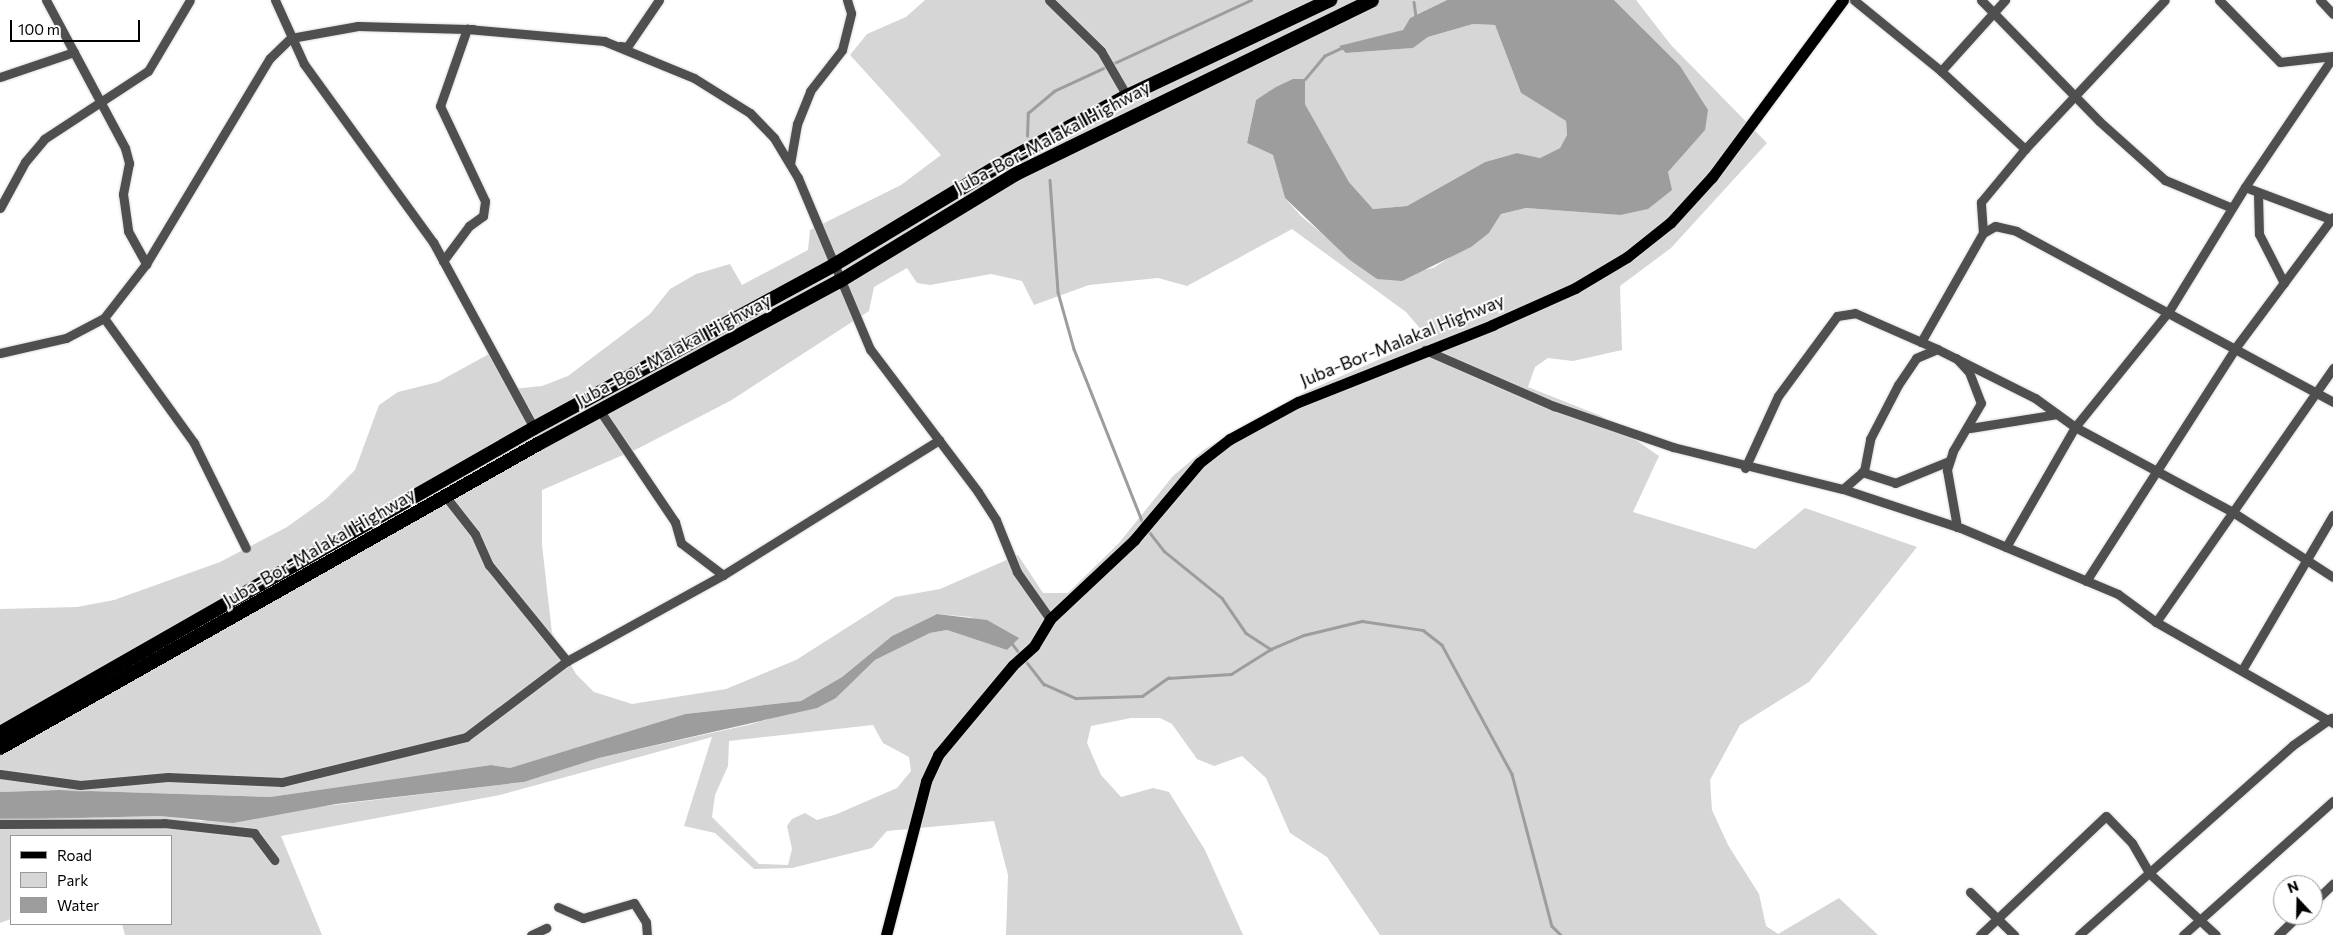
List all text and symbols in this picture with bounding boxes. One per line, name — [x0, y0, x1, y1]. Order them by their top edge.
scale bar — [12, 10, 142, 42]
text: 100 m — [18, 20, 60, 38]
street label: Juba-Bor-Malakal Highway — [950, 76, 1154, 198]
street label: Juba-Bor-Malakal Highway — [571, 289, 775, 411]
street label: Juba-Bor-Malakal Highway — [1297, 289, 1507, 391]
street label: Juba-Bor-Malakal Highway — [219, 483, 419, 611]
legend — [10, 835, 172, 925]
text: Road — [57, 846, 92, 864]
text: Park — [57, 871, 88, 889]
north arrow — [2273, 875, 2323, 925]
text: N — [2285, 877, 2301, 896]
text: Water — [57, 896, 99, 914]

